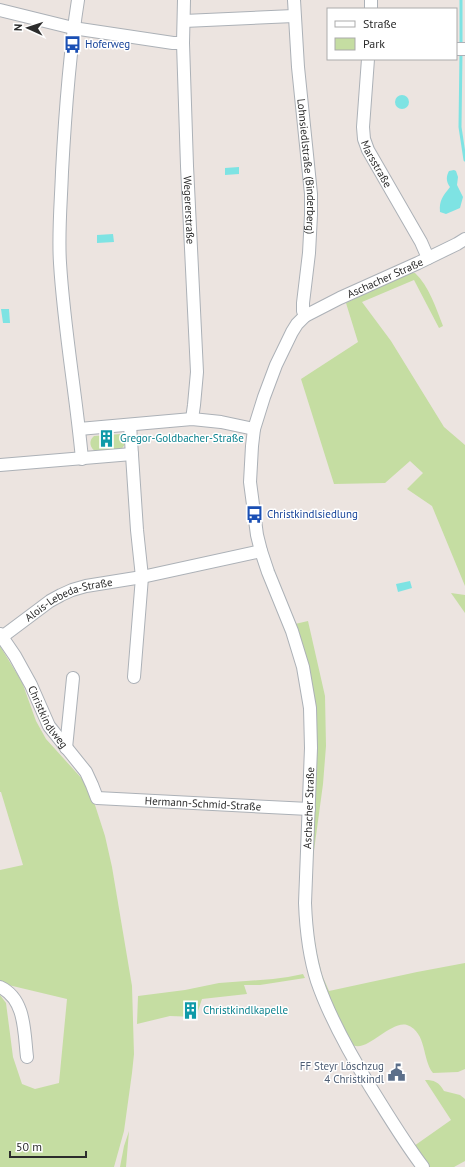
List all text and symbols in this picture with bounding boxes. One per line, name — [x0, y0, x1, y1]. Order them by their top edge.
north arrow — [8, 8, 48, 48]
legend — [327, 8, 457, 60]
text: Straße — [363, 16, 397, 31]
text: N — [11, 23, 25, 31]
bus stop icon: Hoferweg — [62, 34, 82, 54]
text: Park — [363, 36, 385, 51]
place label: Hoferweg — [85, 37, 130, 51]
street label: Lohnsiedlstraße (Binderberg) — [294, 98, 318, 235]
street label: Marsstraße — [358, 138, 395, 190]
street label: Wegererstraße — [180, 175, 198, 245]
street label: Aschacher Straße — [345, 254, 426, 301]
building icon: Gregor-Goldbacher-Straße — [97, 428, 117, 448]
place label: Gregor-Goldbacher-Straße — [120, 431, 244, 445]
bus stop icon: Christkindlsiedlung — [244, 504, 264, 524]
place label: Christkindlsiedlung — [267, 507, 358, 521]
street label: Alois-Lebeda-Straße — [22, 575, 114, 624]
street label: Christkindlweg — [25, 683, 71, 751]
street label: Aschacher Straße — [300, 766, 317, 849]
street label: Hermann-Schmid-Straße — [144, 793, 262, 814]
building icon: Christkindlkapelle — [180, 1000, 200, 1020]
place label: Christkindlkapelle — [203, 1003, 288, 1017]
place label: FF Steyr Löschzug 4 Christkindl — [300, 1059, 385, 1086]
public building icon: FF Steyr Löschzug 4 Christkindl — [387, 1062, 407, 1082]
scale bar — [10, 1133, 86, 1159]
text: 50 m — [16, 1139, 42, 1154]

